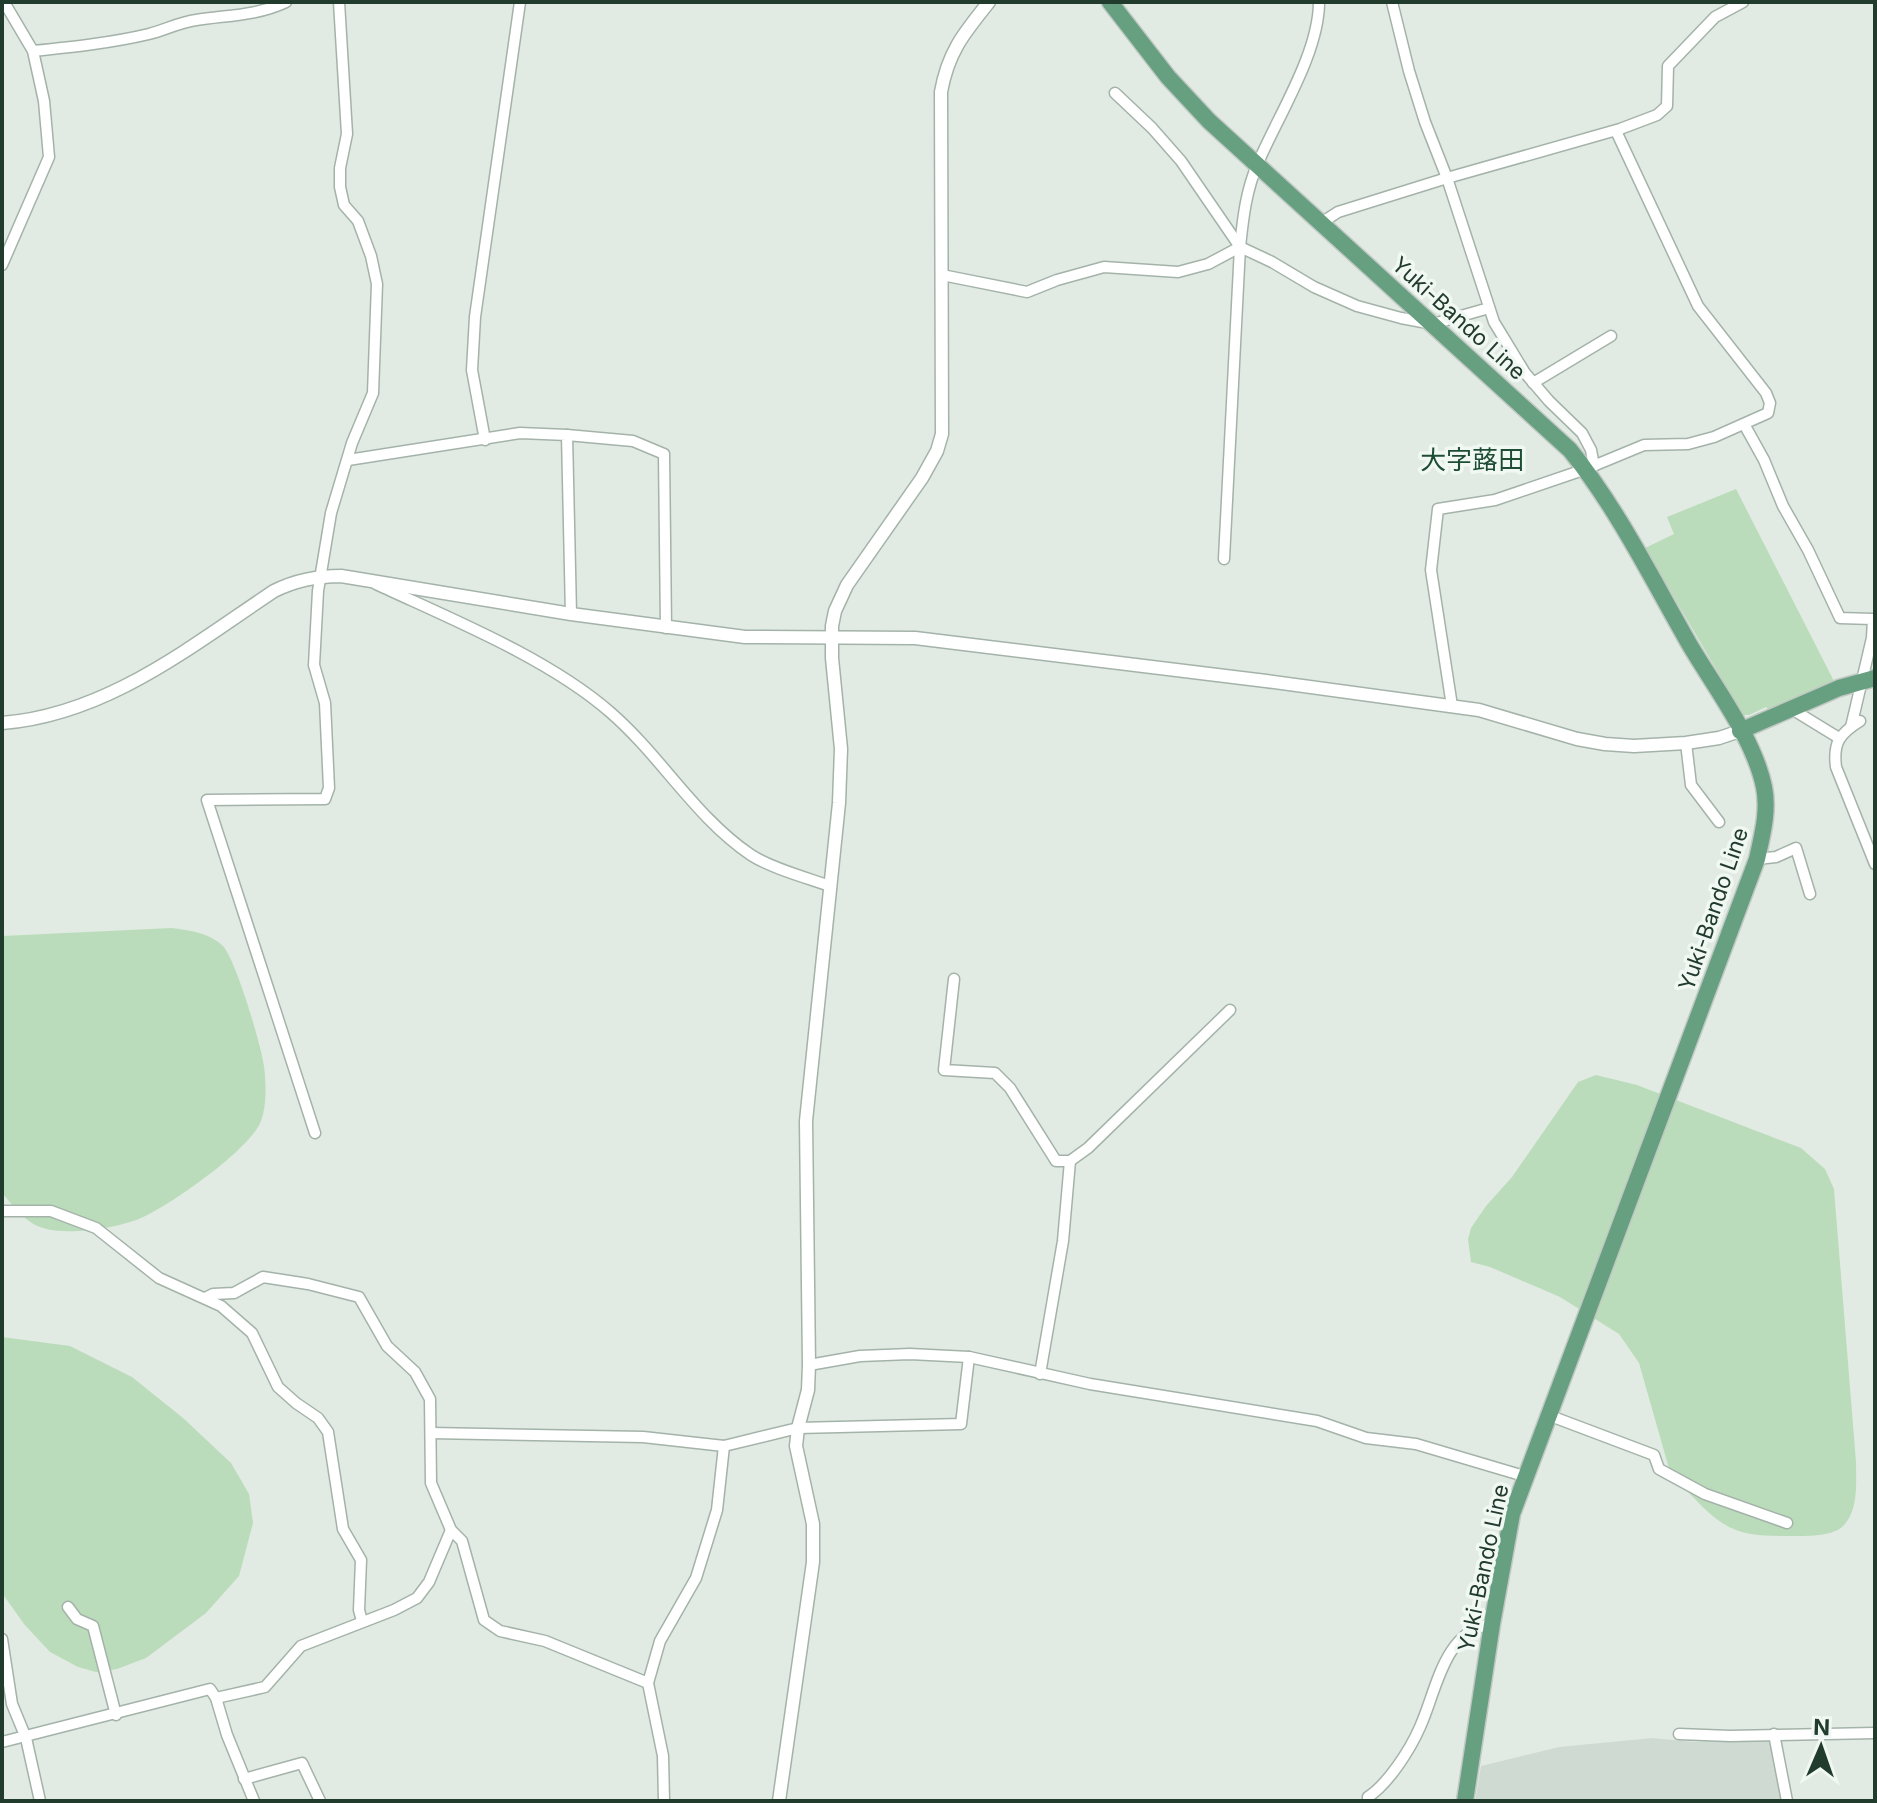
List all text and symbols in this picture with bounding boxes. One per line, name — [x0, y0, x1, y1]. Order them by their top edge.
street label: Yuki-Bando Line — [1387, 251, 1531, 385]
district label: 大字蕗田 — [1420, 444, 1524, 475]
street label: Yuki-Bando Line — [1673, 824, 1753, 994]
street label: Yuki-Bando Line — [1453, 1482, 1513, 1654]
north arrow — [1781, 1707, 1861, 1787]
text: N — [1813, 1714, 1831, 1740]

